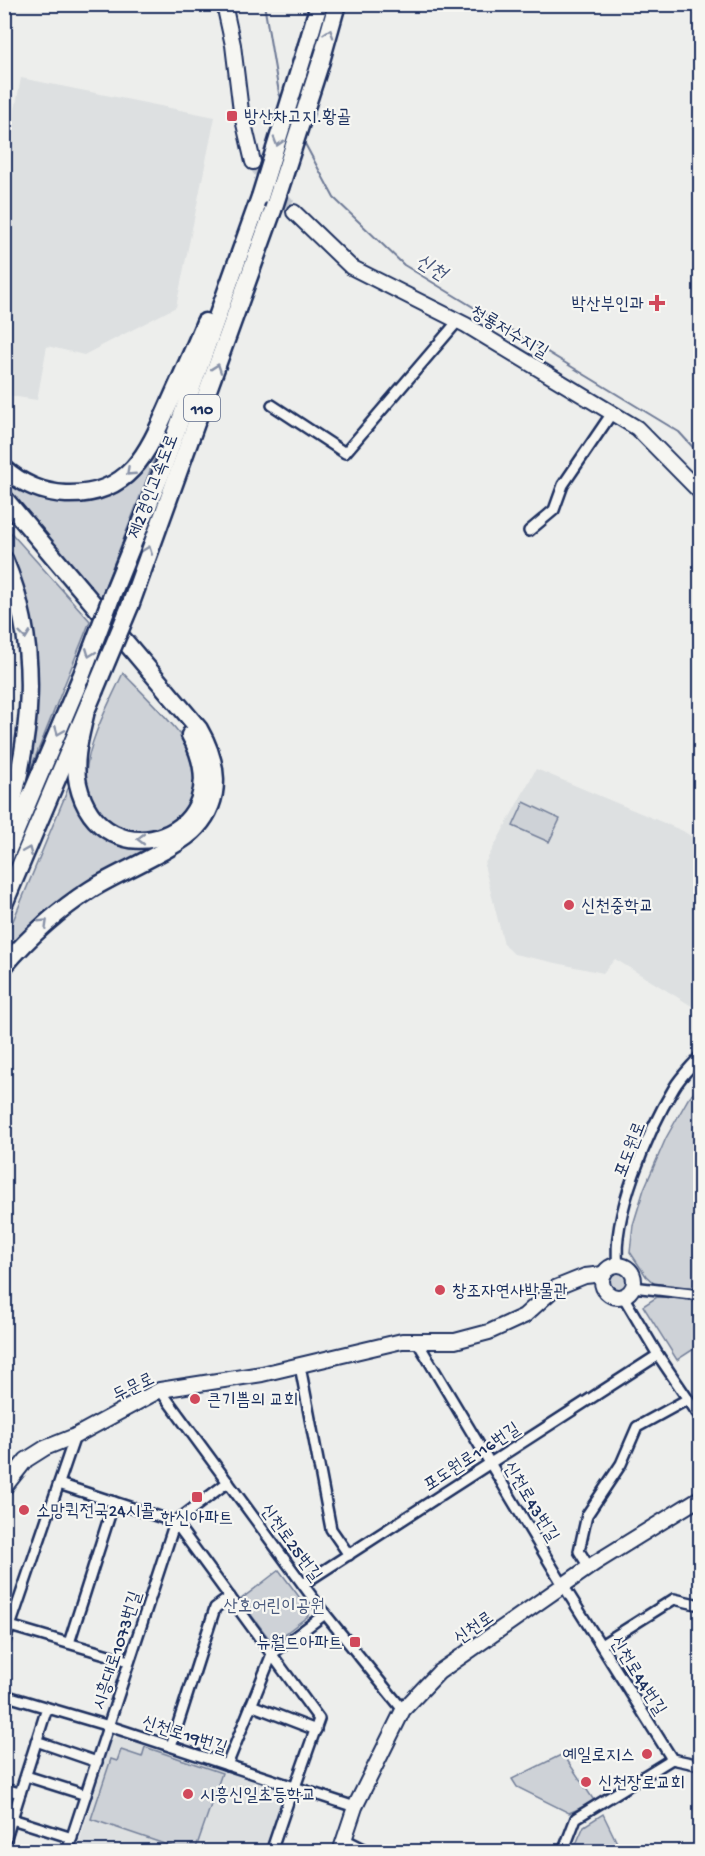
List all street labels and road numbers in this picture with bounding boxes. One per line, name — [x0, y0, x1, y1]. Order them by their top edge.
street label: 청룡저수지길 — [466, 302, 552, 364]
road number: 110 — [184, 395, 220, 421]
street label: 제2경인고속도로 — [125, 432, 184, 542]
street label: 포도원로 — [611, 1119, 652, 1181]
street label: 두문로 — [110, 1369, 158, 1407]
street label: 포도원로116번길 — [420, 1419, 525, 1497]
street label: 신천로43번길 — [498, 1458, 562, 1547]
street label: 신천로25번길 — [255, 1501, 325, 1587]
street label: 시흥대로1073번길 — [88, 1588, 148, 1713]
street label: 신천로 — [451, 1608, 498, 1650]
street label: 신천로44번길 — [604, 1633, 670, 1720]
street label: 신천로19번길 — [139, 1713, 230, 1760]

